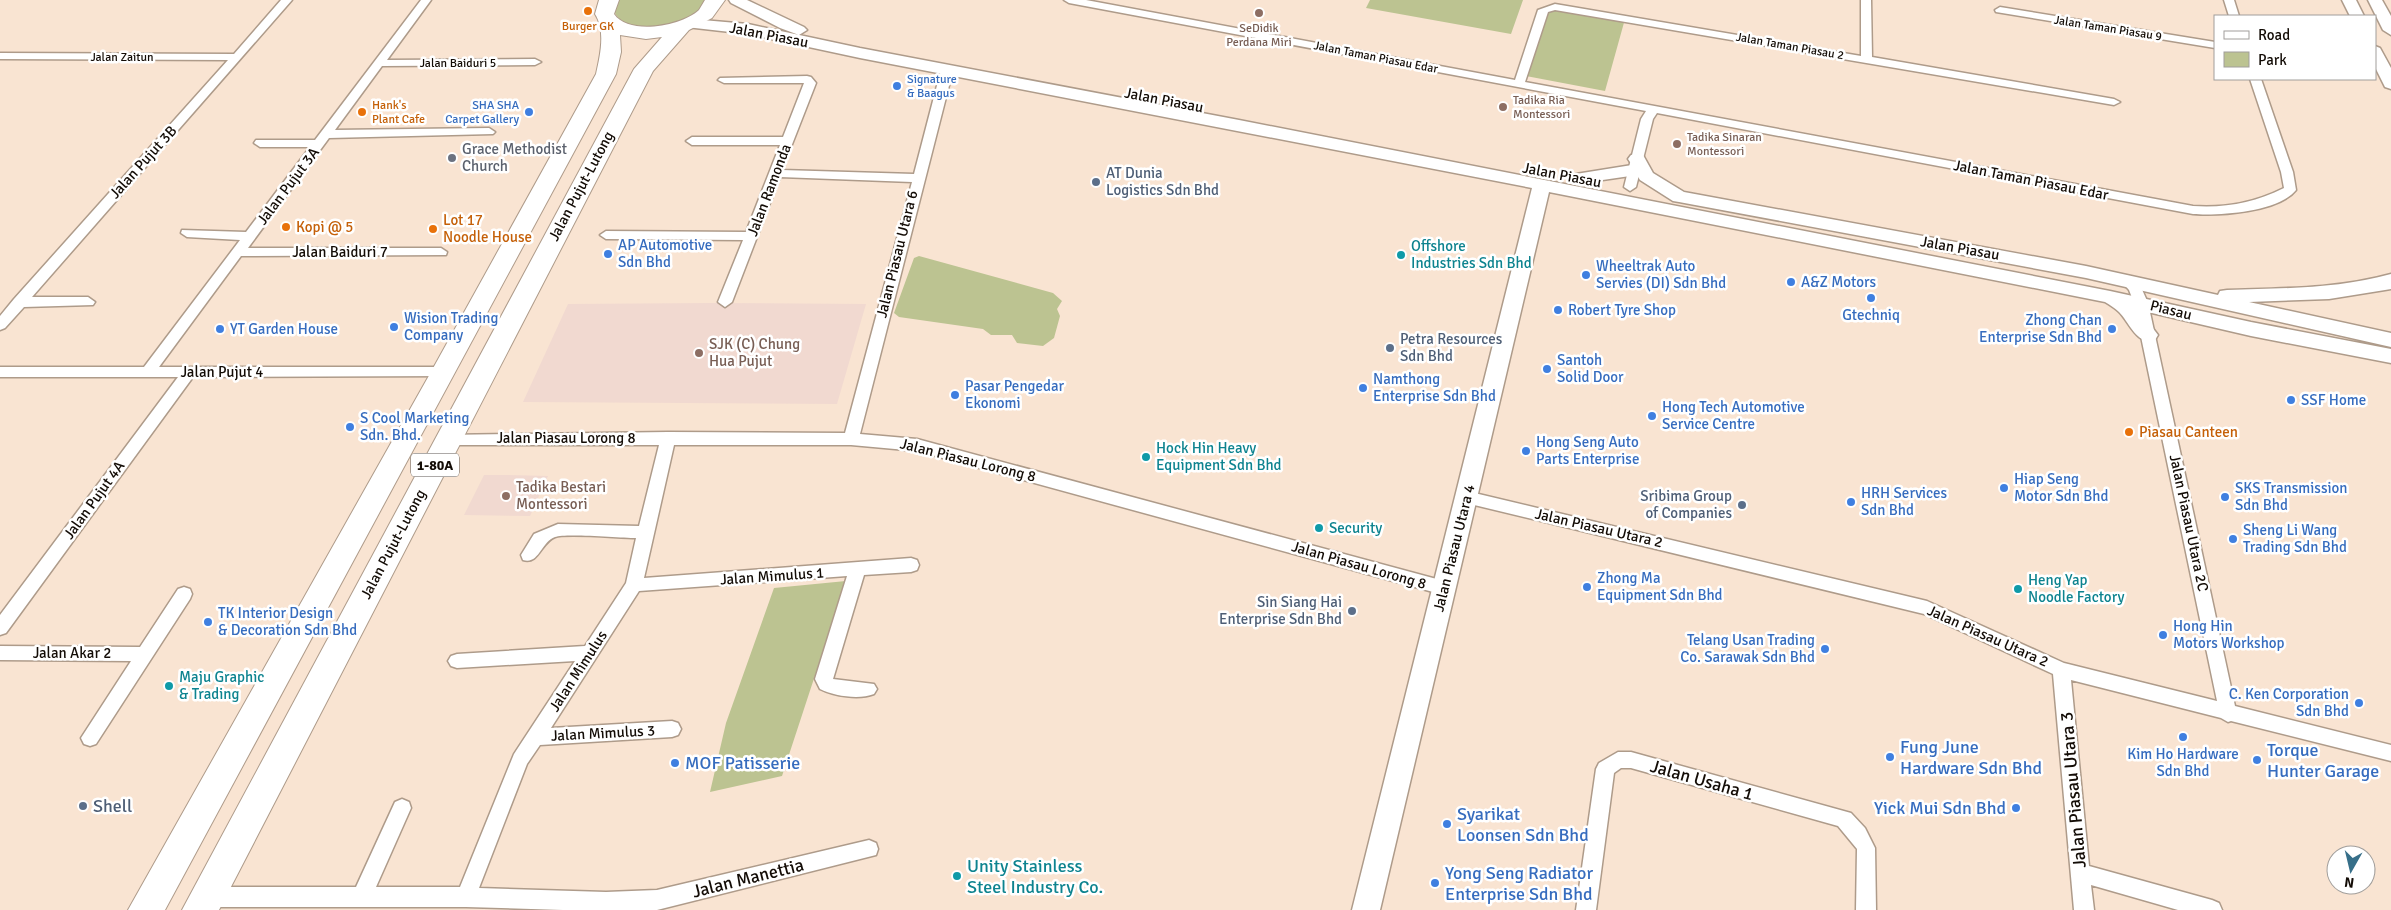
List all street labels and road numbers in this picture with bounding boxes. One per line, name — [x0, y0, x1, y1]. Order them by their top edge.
street label: Jalan Taman Piasau 9 — [2053, 13, 2163, 44]
street label: Jalan Piasau — [728, 19, 810, 51]
street label: Jalan Taman Piasau 2 — [1735, 30, 1845, 63]
street label: Jalan Taman Piasau Edar — [1313, 38, 1440, 77]
street label: Jalan Zaitun — [90, 50, 154, 65]
street label: Jalan Baiduri 5 — [420, 56, 496, 71]
street label: Jalan Piasau — [1123, 84, 1205, 116]
street label: Jalan Pujut 3B — [106, 122, 180, 202]
street label: Jalan Pujut-Lutong — [545, 128, 617, 244]
street label: Jalan Ramonda — [743, 141, 795, 239]
street label: Jalan Pujut 3A — [253, 144, 323, 228]
street label: Jalan Taman Piasau Edar — [1952, 156, 2111, 204]
street label: Jalan Piasau — [1521, 159, 1603, 191]
street label: Jalan Piasau Utara 6 — [872, 188, 922, 320]
street label: Jalan Piasau — [1919, 232, 2001, 264]
street label: Jalan Baiduri 7 — [292, 243, 388, 261]
street label: Piasau — [2148, 296, 2194, 324]
street label: Jalan Pujut 4 — [181, 363, 263, 381]
street label: Jalan Piasau Lorong 8 — [496, 429, 636, 447]
street label: Jalan Piasau Lorong 8 — [898, 434, 1038, 486]
street label: Jalan Piasau Utara 2C — [2166, 453, 2212, 593]
road number: 1-80A — [411, 454, 459, 476]
street label: Jalan Pujut 4A — [60, 457, 128, 543]
street label: Jalan Piasau Utara 4 — [1429, 482, 1479, 614]
street label: Jalan Pujut-Lutong — [357, 486, 429, 602]
street label: Jalan Piasau Utara 2 — [1533, 505, 1665, 551]
street label: Jalan Piasau Lorong 8 — [1290, 537, 1428, 593]
street label: Jalan Mimulus 1 — [719, 563, 825, 589]
street label: Jalan Piasau Utara 2 — [1925, 601, 2051, 671]
street label: Jalan Mimulus — [545, 627, 611, 715]
street label: Jalan Akar 2 — [33, 644, 111, 662]
street label: Jalan Piasau Utara 3 — [2055, 711, 2091, 869]
street label: Jalan Mimulus 3 — [550, 721, 656, 745]
street label: Jalan Usaha 1 — [1648, 755, 1756, 805]
street label: Jalan Manettia — [690, 854, 806, 902]

